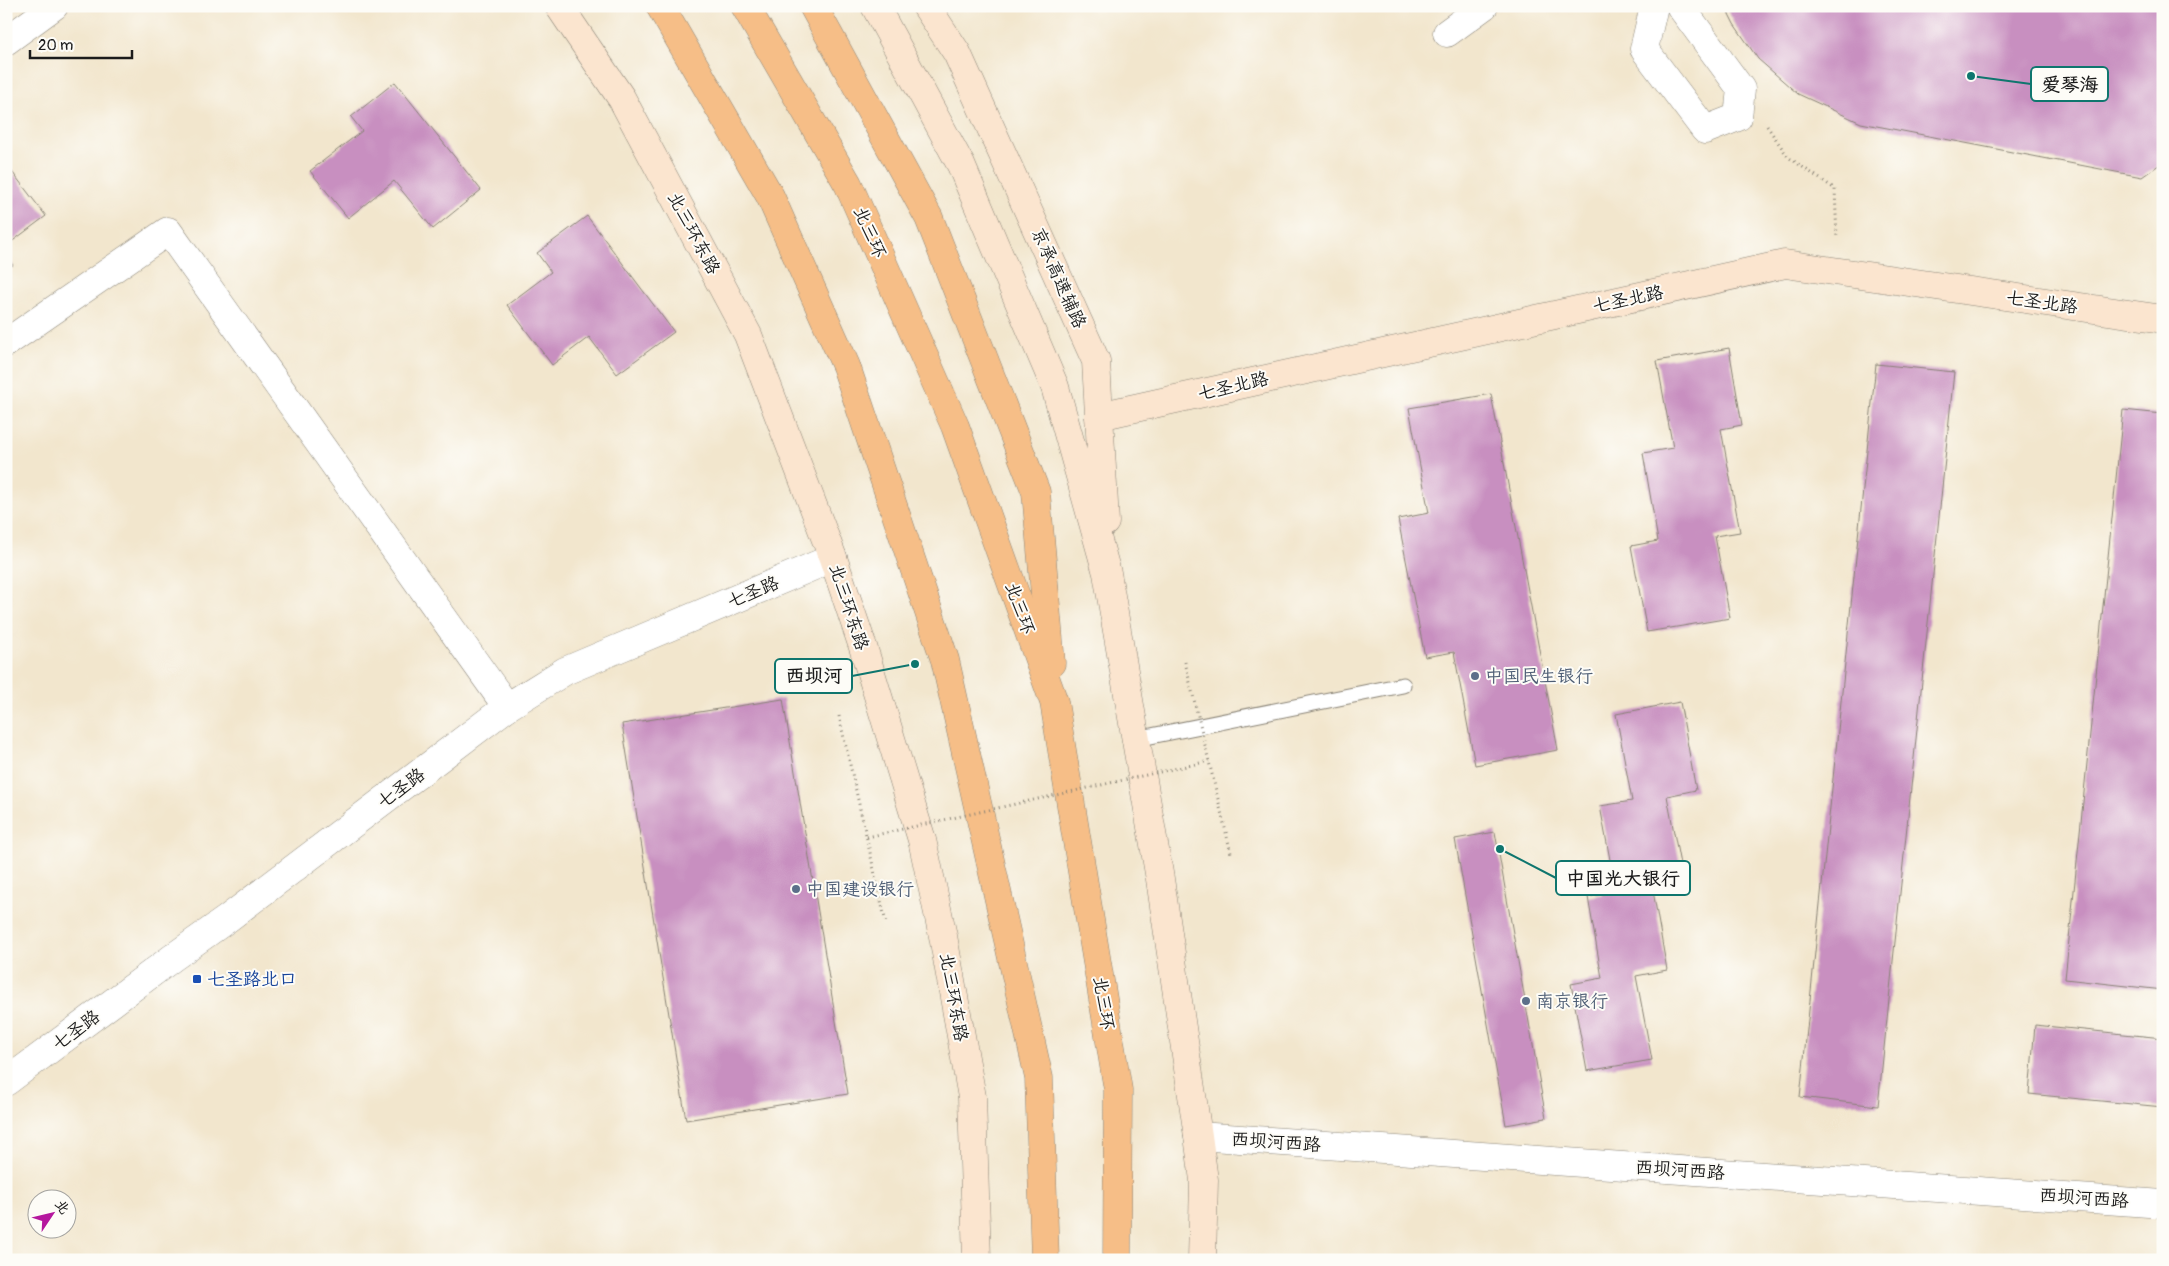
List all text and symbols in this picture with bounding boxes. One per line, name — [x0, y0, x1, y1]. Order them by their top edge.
scale bar — [30, 28, 132, 60]
text: 20 m — [38, 36, 73, 55]
callout: 爱琴海 — [2031, 67, 2108, 101]
text: 爱琴海 — [2041, 73, 2099, 97]
street label: 北三环东路 — [662, 188, 725, 278]
street label: 北三环 — [848, 203, 891, 262]
street label: 京承高速辅路 — [1026, 224, 1091, 332]
street label: 七圣北路 — [1590, 281, 1666, 318]
street label: 七圣北路 — [2005, 286, 2079, 319]
street label: 七圣北路 — [1195, 367, 1271, 406]
street label: 北三环东路 — [824, 561, 873, 654]
street label: 七圣路 — [724, 571, 783, 614]
street label: 北三环 — [999, 579, 1040, 637]
callout: 西坝河 — [775, 659, 852, 693]
text: 西坝河 — [785, 664, 843, 688]
place label: 中国民生银行 — [1485, 665, 1593, 688]
marker: 中国民生银行 — [1469, 670, 1481, 682]
street label: 七圣路 — [373, 763, 430, 814]
callout: 中国光大银行 — [1556, 861, 1690, 895]
text: 中国光大银行 — [1566, 867, 1680, 891]
place label: 中国建设银行 — [806, 878, 914, 901]
marker: 中国建设银行 — [790, 883, 802, 895]
street label: 北三环东路 — [934, 951, 973, 1043]
place label: 七圣路北口 — [207, 968, 297, 991]
marker: 七圣路北口 — [191, 973, 203, 985]
street label: 北三环 — [1088, 975, 1119, 1032]
place label: 南京银行 — [1536, 990, 1608, 1013]
marker: 南京银行 — [1520, 995, 1532, 1007]
street label: 七圣路 — [48, 1005, 105, 1056]
street label: 西坝河西路 — [1230, 1128, 1322, 1157]
street label: 西坝河西路 — [1634, 1156, 1726, 1185]
street label: 西坝河西路 — [2038, 1184, 2130, 1213]
north arrow — [28, 1188, 78, 1238]
text: 北 — [51, 1196, 73, 1217]

